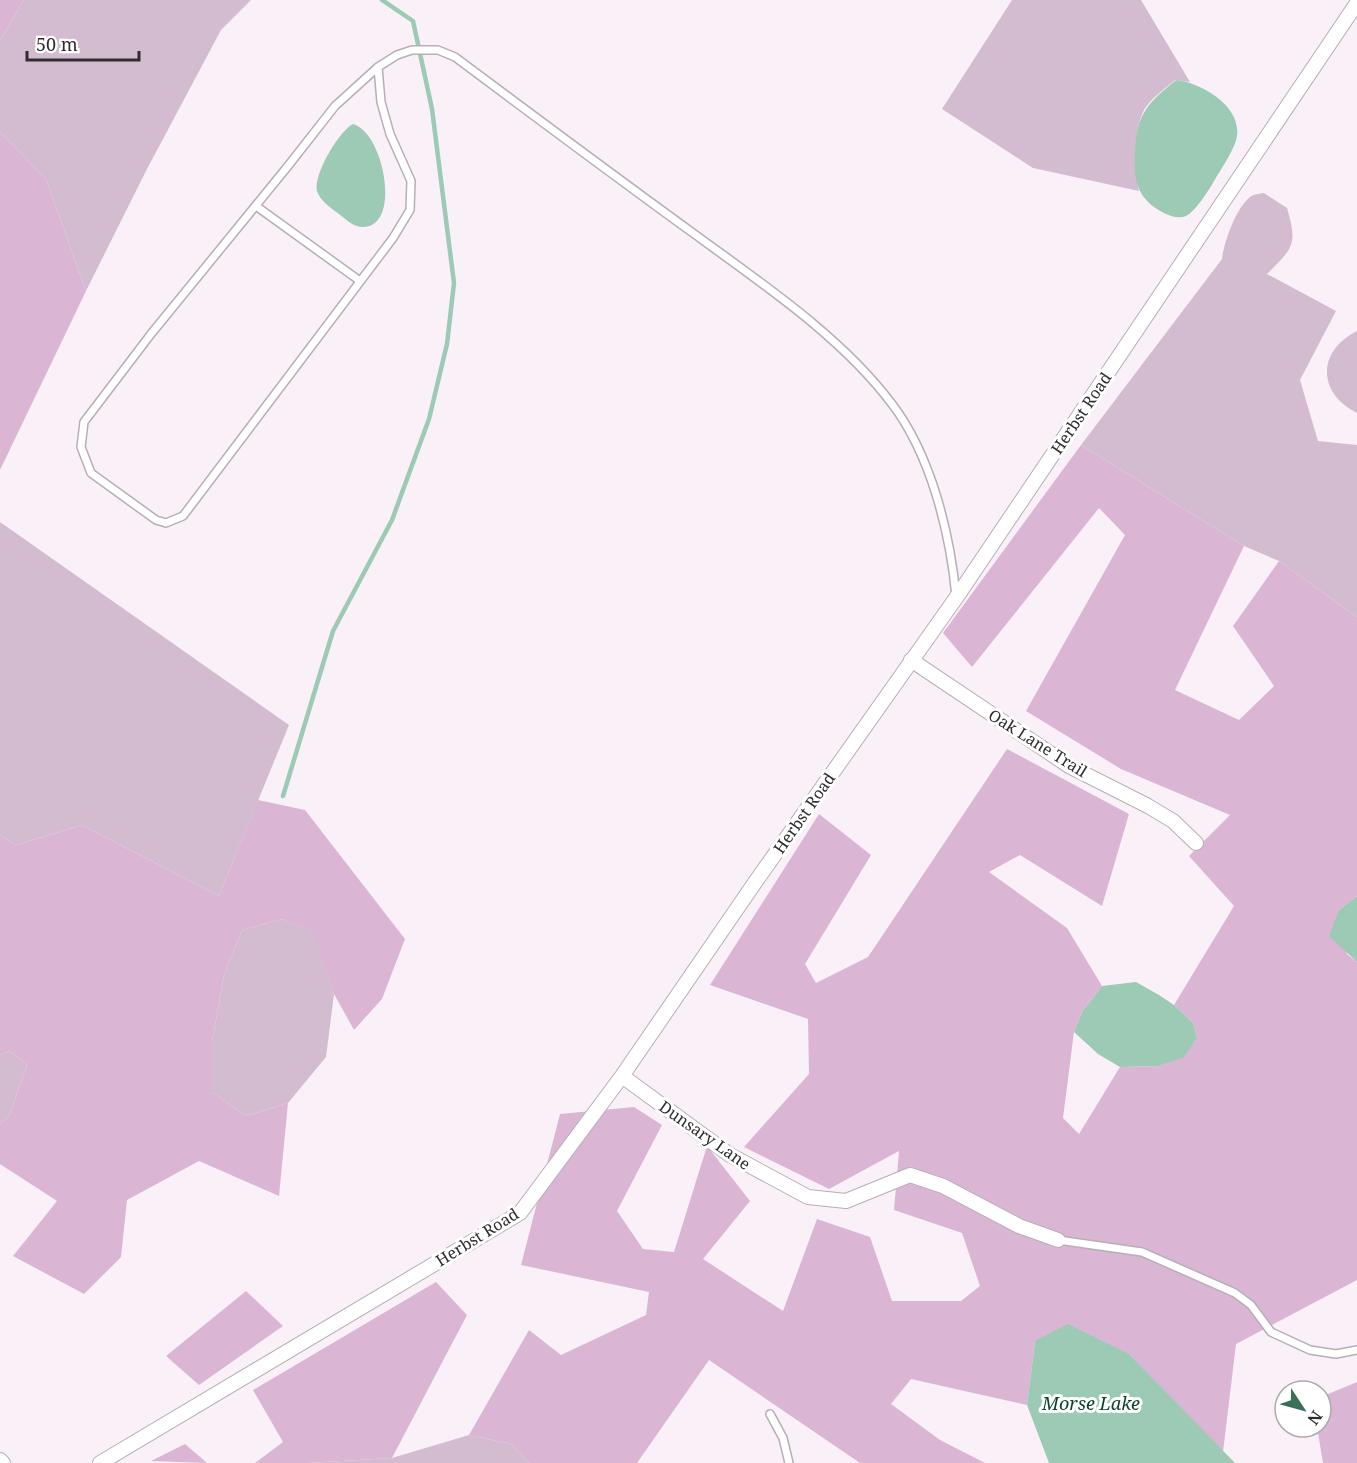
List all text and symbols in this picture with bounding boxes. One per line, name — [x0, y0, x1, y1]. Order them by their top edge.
scale bar — [27, 24, 140, 62]
text: 50 m — [36, 32, 78, 56]
street label: Herbst Road — [1046, 368, 1117, 458]
street label: Oak Lane Trail — [984, 704, 1092, 782]
street label: Herbst Road — [768, 768, 840, 858]
street label: Dunsary Lane — [655, 1095, 755, 1175]
street label: Herbst Road — [431, 1203, 523, 1271]
north arrow — [1273, 1379, 1333, 1439]
water label: Morse Lake — [1041, 1391, 1140, 1415]
text: N — [1302, 1406, 1328, 1430]

